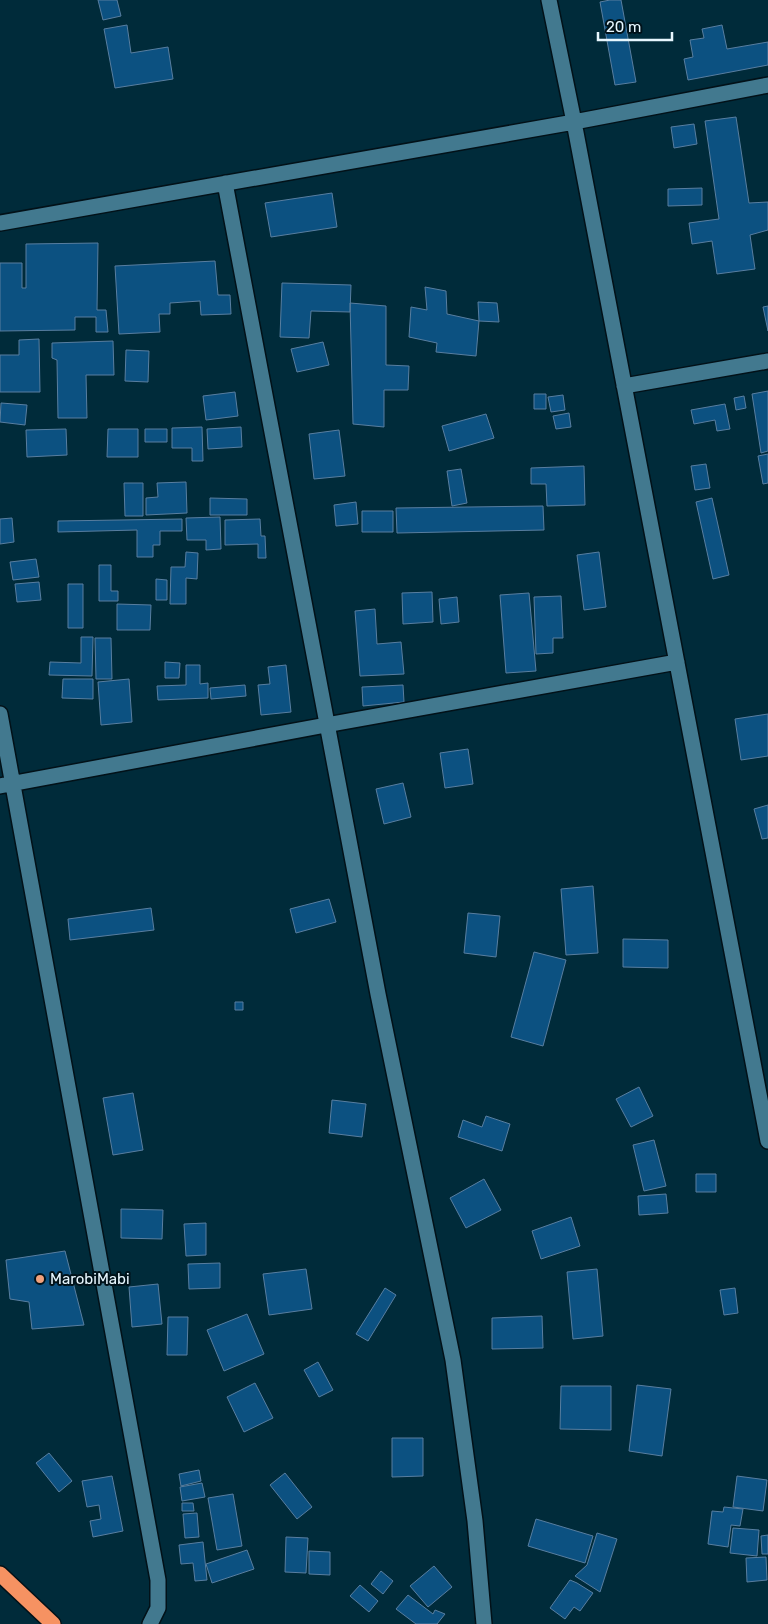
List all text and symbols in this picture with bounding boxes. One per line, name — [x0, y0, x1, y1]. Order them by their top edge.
scale bar — [598, 10, 672, 42]
text: 20 m — [606, 18, 641, 36]
place label: MarobiMabi — [50, 1270, 130, 1288]
marker: MarobiMabi — [34, 1273, 46, 1285]

